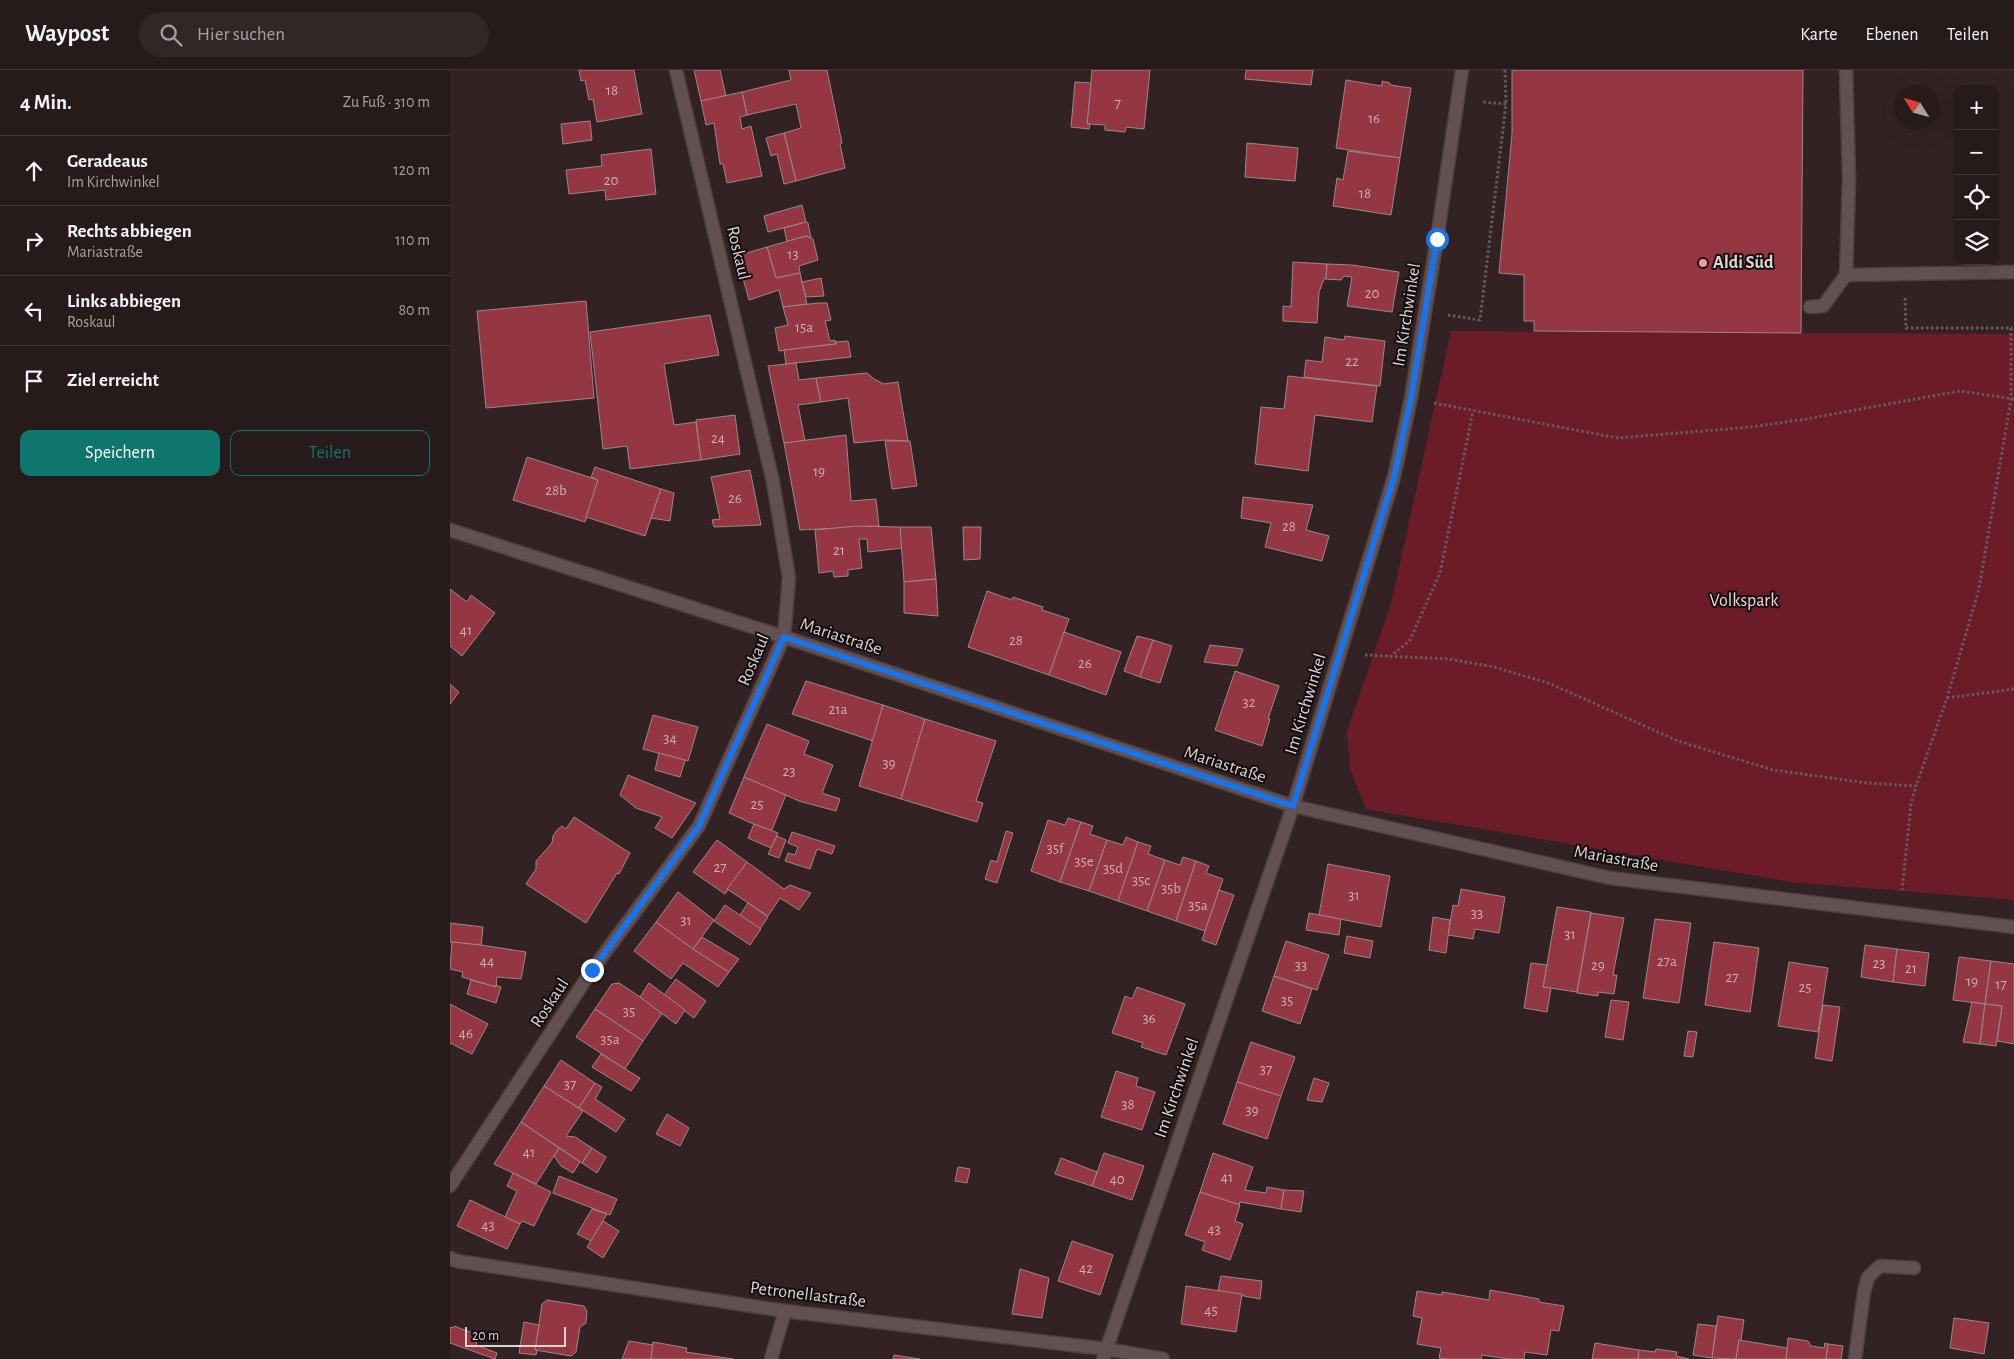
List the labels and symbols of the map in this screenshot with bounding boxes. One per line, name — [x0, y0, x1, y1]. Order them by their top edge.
house number: 18 — [606, 83, 618, 98]
north arrow — [1894, 85, 1939, 130]
house number: 7 — [1115, 96, 1121, 111]
house number: 16 — [1368, 111, 1380, 126]
house number: 20 — [604, 173, 618, 188]
house number: 18 — [1359, 186, 1371, 201]
street label: Roskaul — [723, 224, 753, 282]
route start — [1426, 228, 1449, 251]
house number: 13 — [787, 247, 799, 262]
place label: Aldi Süd — [1713, 254, 1774, 272]
marker: Aldi Süd — [1697, 257, 1709, 269]
street label: Im Kirchwinkel — [1390, 262, 1424, 368]
house number: 20 — [1365, 286, 1379, 301]
house number: 15a — [795, 320, 813, 335]
house number: 22 — [1345, 354, 1359, 369]
house number: 24 — [711, 431, 725, 446]
house number: 19 — [813, 464, 825, 479]
house number: 28b — [545, 483, 567, 498]
house number: 26 — [728, 491, 742, 506]
house number: 28 — [1282, 519, 1296, 534]
house number: 21 — [833, 543, 845, 558]
park label: Volkspark — [1710, 592, 1779, 610]
street label: Mariastraße — [798, 615, 884, 659]
house number: 41 — [460, 623, 472, 638]
street label: Roskaul — [735, 631, 773, 689]
house number: 28 — [1009, 633, 1023, 648]
street label: Im Kirchwinkel — [1282, 651, 1330, 757]
house number: 26 — [1078, 656, 1092, 671]
house number: 32 — [1242, 695, 1256, 710]
house number: 21a — [829, 702, 848, 717]
house number: 34 — [663, 731, 677, 746]
street label: Mariastraße — [1182, 743, 1268, 787]
house number: 39 — [882, 756, 896, 771]
house number: 23 — [782, 764, 796, 779]
house number: 25 — [750, 797, 764, 812]
house number: 35f — [1047, 841, 1065, 856]
street label: Mariastraße — [1572, 843, 1660, 875]
house number: 35e — [1074, 854, 1094, 869]
house number: 27 — [713, 860, 727, 875]
house number: 35d — [1103, 861, 1123, 876]
house number: 35c — [1132, 873, 1150, 888]
house number: 35b — [1161, 881, 1181, 896]
house number: 31 — [1348, 888, 1360, 903]
house number: 35a — [1188, 898, 1208, 913]
house number: 33 — [1471, 906, 1483, 921]
house number: 31 — [680, 913, 692, 928]
house number: 31 — [1564, 927, 1576, 942]
house number: 44 — [480, 954, 494, 969]
house number: 27a — [1657, 954, 1677, 969]
house number: 23 — [1872, 956, 1886, 971]
house number: 33 — [1295, 958, 1307, 973]
house number: 29 — [1591, 958, 1605, 973]
route end — [581, 959, 604, 982]
house number: 21 — [1905, 961, 1917, 976]
house number: 27 — [1725, 970, 1739, 985]
house number: 19 — [1966, 974, 1978, 989]
street label: Roskaul — [528, 975, 572, 1031]
house number: 17 — [1995, 977, 2007, 992]
house number: 25 — [1798, 980, 1812, 995]
house number: 35 — [1281, 993, 1293, 1008]
house number: 35 — [623, 1004, 635, 1019]
house number: 36 — [1142, 1011, 1156, 1026]
house number: 46 — [459, 1026, 473, 1041]
house number: 35a — [600, 1032, 620, 1047]
street label: Im Kirchwinkel — [1151, 1036, 1203, 1140]
house number: 37 — [1260, 1062, 1272, 1077]
house number: 37 — [564, 1077, 576, 1092]
house number: 38 — [1121, 1097, 1135, 1112]
house number: 39 — [1245, 1103, 1259, 1118]
house number: 41 — [523, 1145, 535, 1160]
house number: 41 — [1221, 1170, 1233, 1185]
house number: 40 — [1109, 1172, 1125, 1187]
house number: 43 — [481, 1218, 495, 1233]
house number: 43 — [1207, 1222, 1221, 1237]
house number: 42 — [1079, 1261, 1093, 1276]
street label: Petronellastraße — [749, 1279, 867, 1311]
house number: 45 — [1204, 1303, 1218, 1318]
scale bar — [465, 1324, 566, 1347]

